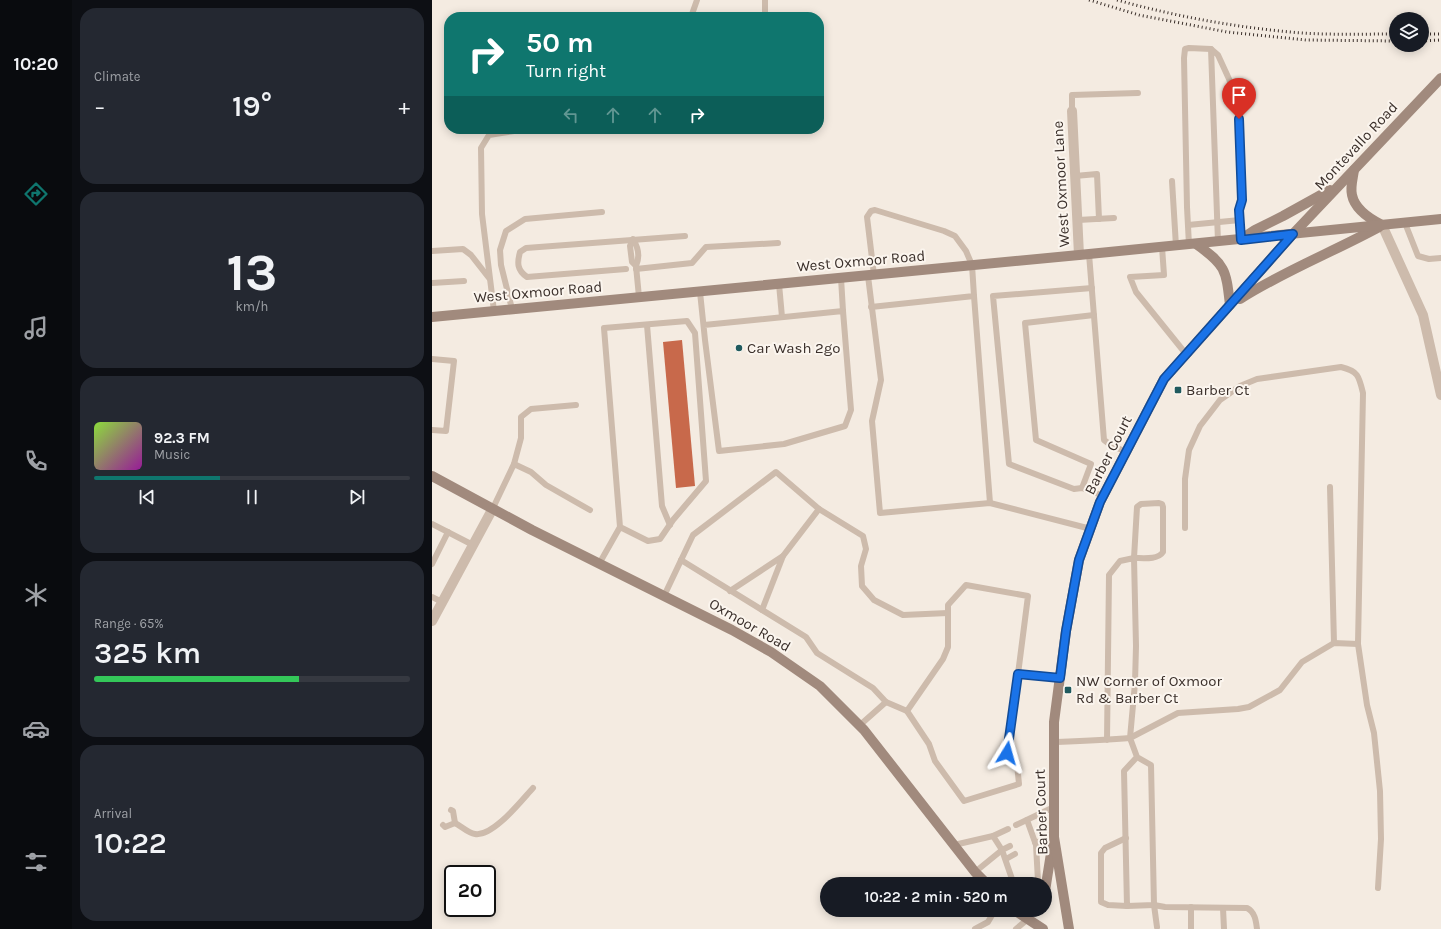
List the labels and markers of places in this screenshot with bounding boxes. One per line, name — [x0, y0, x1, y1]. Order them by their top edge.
pin — [1222, 78, 1256, 119]
place label: Car Wash 2go — [747, 339, 840, 357]
marker: Car Wash 2go — [734, 343, 744, 353]
place label: Barber Ct — [1186, 381, 1250, 399]
marker: Barber Ct — [1173, 385, 1183, 395]
place label: NW Corner of Oxmoor Rd & Barber Ct — [1076, 672, 1222, 707]
marker: NW Corner of Oxmoor Rd & Barber Ct — [1063, 685, 1073, 695]

